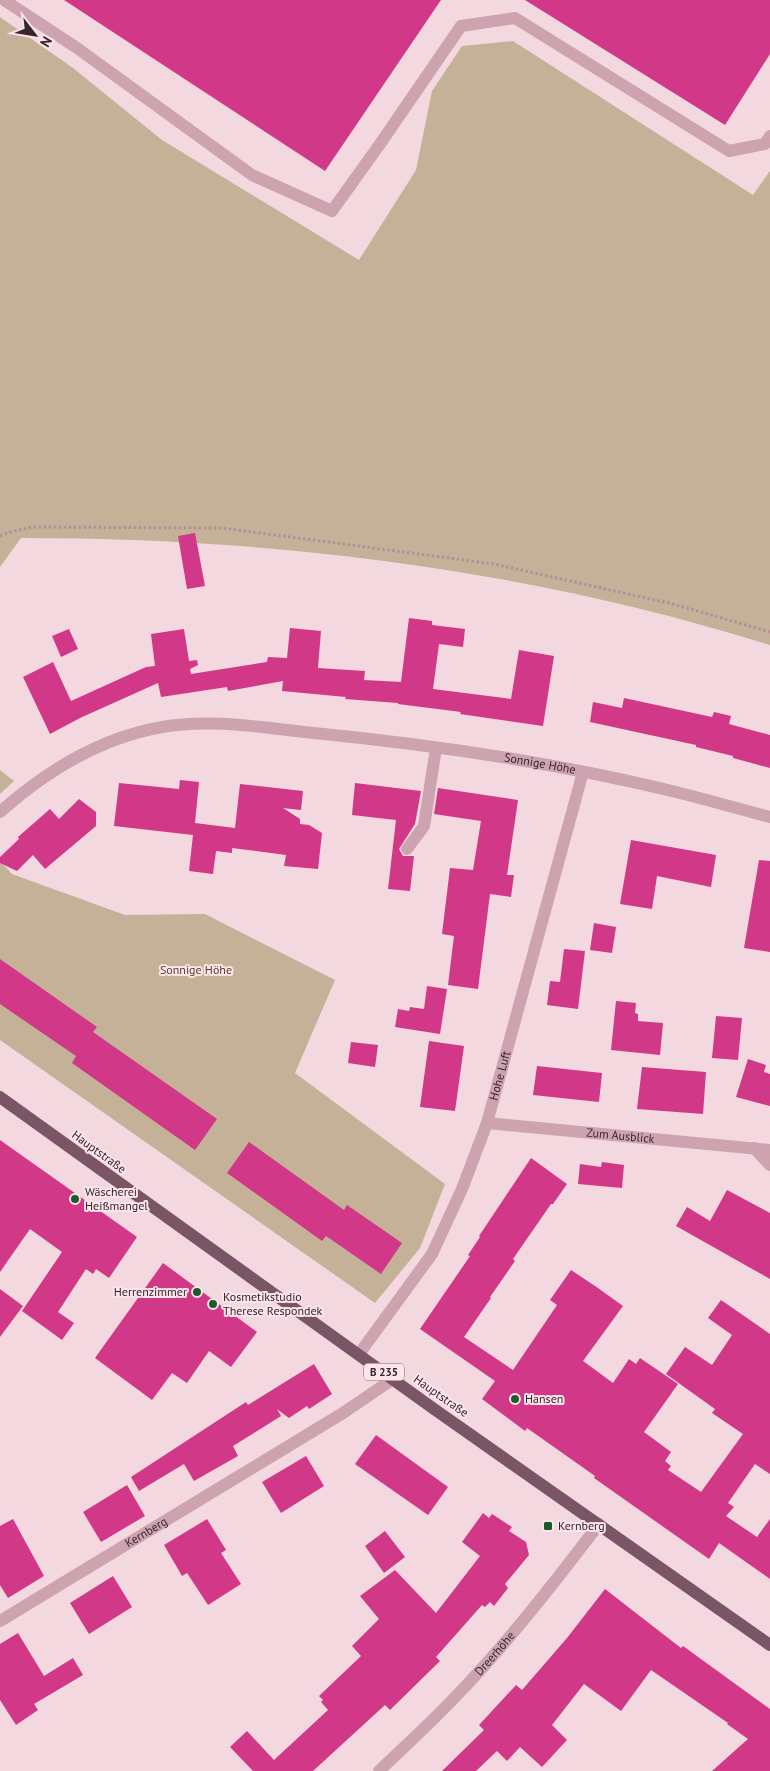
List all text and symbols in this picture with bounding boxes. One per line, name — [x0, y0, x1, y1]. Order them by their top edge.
north arrow — [10, 10, 60, 60]
text: N — [36, 33, 56, 50]
street label: Sonnige Höhe — [503, 749, 577, 777]
park label: Sonnige Höhe — [160, 962, 232, 977]
street label: Hohe Luft — [486, 1049, 513, 1102]
street label: Zum Ausblick — [586, 1125, 655, 1146]
street label: Hauptstraße — [69, 1127, 129, 1176]
place label: Wäscherei Heißmangel — [85, 1184, 148, 1213]
marker: Wäscherei Heißmangel — [69, 1193, 81, 1205]
place label: Herrenzimmer — [114, 1284, 187, 1299]
marker: Herrenzimmer — [191, 1286, 203, 1298]
place label: Kosmetikstudio Therese Respondek — [223, 1289, 323, 1318]
marker: Kosmetikstudio Therese Respondek — [207, 1298, 219, 1310]
road number: B 235 — [364, 1364, 404, 1380]
street label: Hauptstraße — [411, 1371, 472, 1420]
place label: Hansen — [525, 1391, 563, 1406]
marker: Hansen — [509, 1393, 521, 1405]
street label: Kernberg — [122, 1513, 170, 1550]
place label: Kernberg — [558, 1518, 605, 1533]
marker: Kernberg — [542, 1520, 554, 1532]
street label: Dreerhöhe — [471, 1628, 518, 1678]

